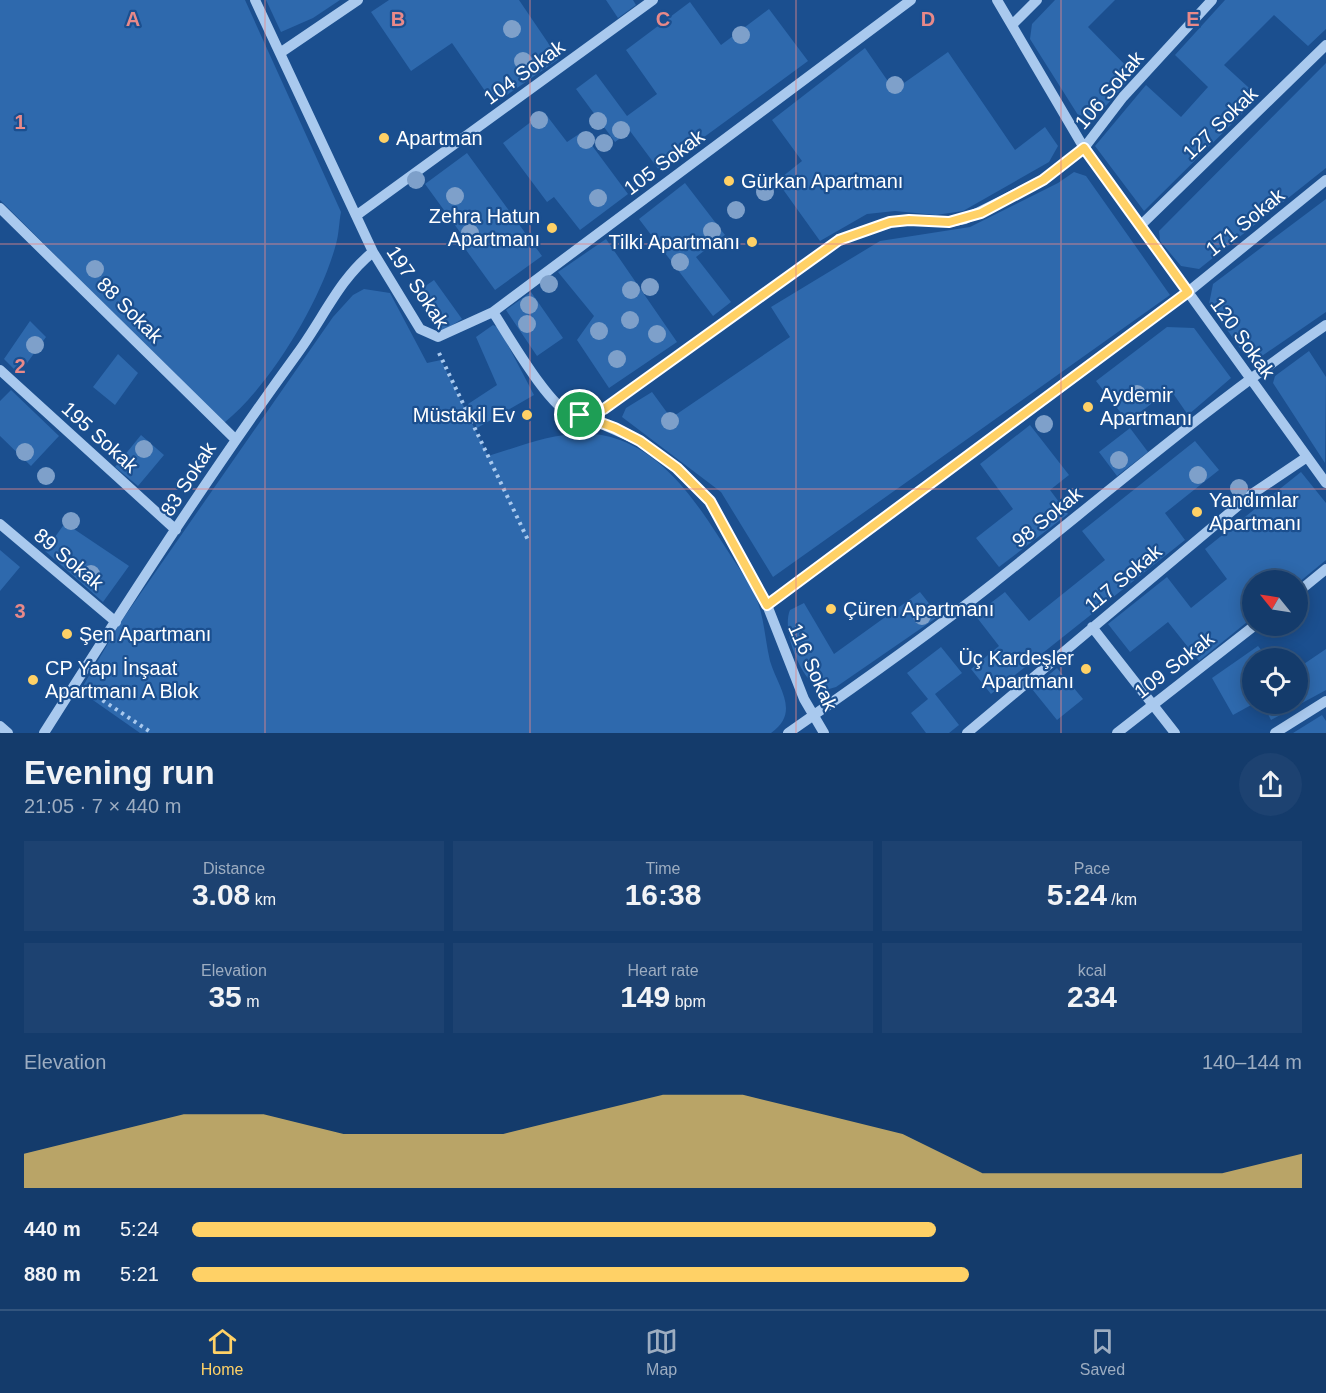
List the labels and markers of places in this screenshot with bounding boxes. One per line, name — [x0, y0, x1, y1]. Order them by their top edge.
place label: Apartman — [396, 127, 483, 149]
marker: Apartman — [377, 131, 391, 145]
place label: Gürkan Apartmanı — [741, 170, 903, 192]
marker: Gürkan Apartmanı — [722, 174, 736, 188]
place label: Zehra Hatun Apartmanı — [429, 205, 540, 250]
marker: Zehra Hatun Apartmanı — [545, 221, 559, 235]
place label: Tilki Apartmanı — [608, 231, 740, 253]
marker: Tilki Apartmanı — [745, 235, 759, 249]
place label: Aydemir Apartmanı — [1100, 384, 1192, 429]
pin — [554, 389, 605, 440]
marker: Aydemir Apartmanı — [1081, 400, 1095, 414]
place label: Müstakil Ev — [413, 404, 515, 426]
marker: Müstakil Ev — [520, 408, 534, 422]
place label: Yandımlar Apartmanı — [1209, 489, 1301, 534]
marker: Yandımlar Apartmanı — [1190, 505, 1204, 519]
place label: Çüren Apartmanı — [843, 598, 994, 620]
marker: Çüren Apartmanı — [824, 602, 838, 616]
place label: Şen Apartmanı — [79, 623, 211, 645]
marker: Şen Apartmanı — [60, 627, 74, 641]
place label: Üç Kardeşler Apartmanı — [958, 647, 1074, 692]
place label: CP Yapı İnşaat Apartmanı A Blok — [45, 657, 199, 702]
marker: Üç Kardeşler Apartmanı — [1079, 662, 1093, 676]
marker: CP Yapı İnşaat Apartmanı A Blok — [26, 673, 40, 687]

